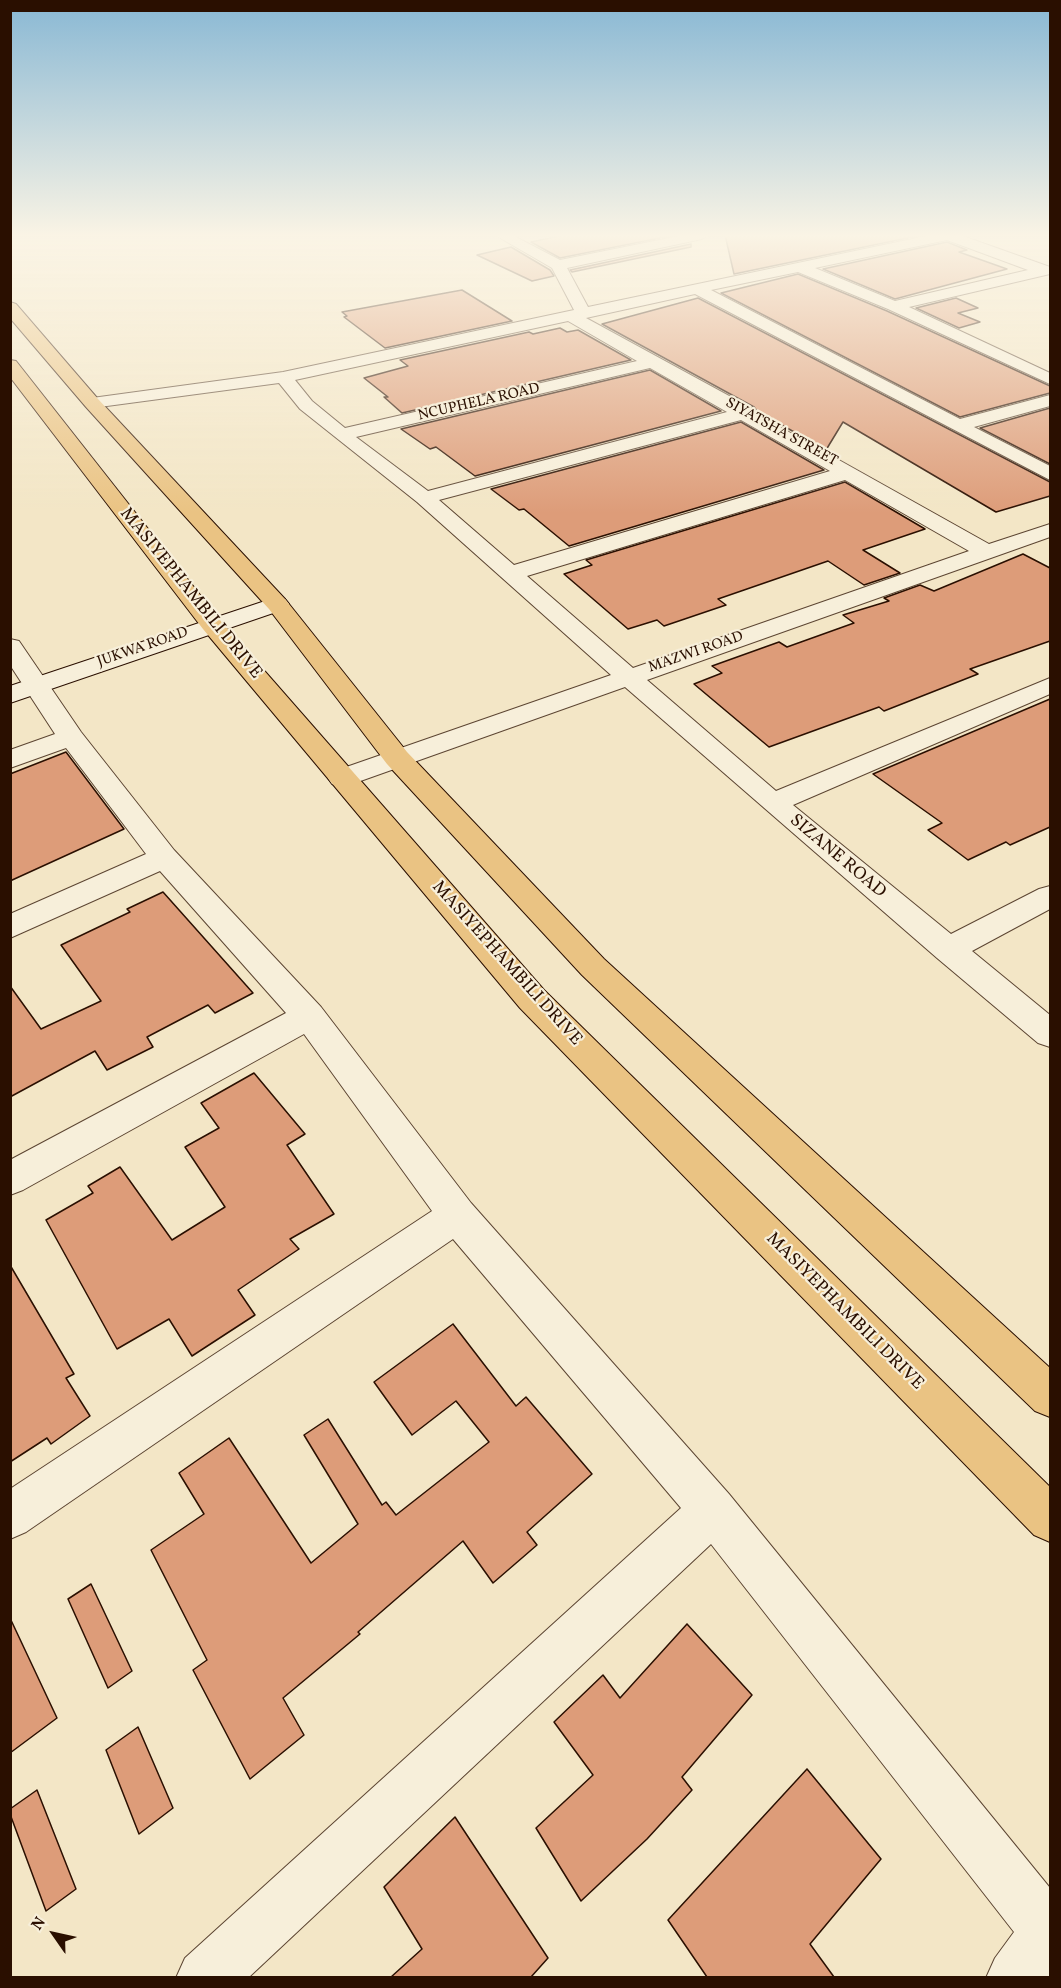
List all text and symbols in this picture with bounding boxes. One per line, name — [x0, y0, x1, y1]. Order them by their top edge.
street label: NCUPHELA ROAD — [416, 380, 542, 426]
street label: SIYATSHA STREET — [722, 395, 840, 471]
street label: MASIYEPHAMBILI DRIVE — [114, 504, 266, 684]
street label: JUKWA ROAD — [95, 624, 191, 672]
street label: MAZWI ROAD — [646, 628, 746, 678]
street label: SIZANE ROAD — [784, 810, 890, 904]
street label: MASIYEPHAMBILI DRIVE — [426, 877, 586, 1051]
street label: MASIYEPHAMBILI DRIVE — [761, 1229, 927, 1395]
north arrow — [24, 1904, 84, 1964]
text: N — [27, 1913, 51, 1935]

